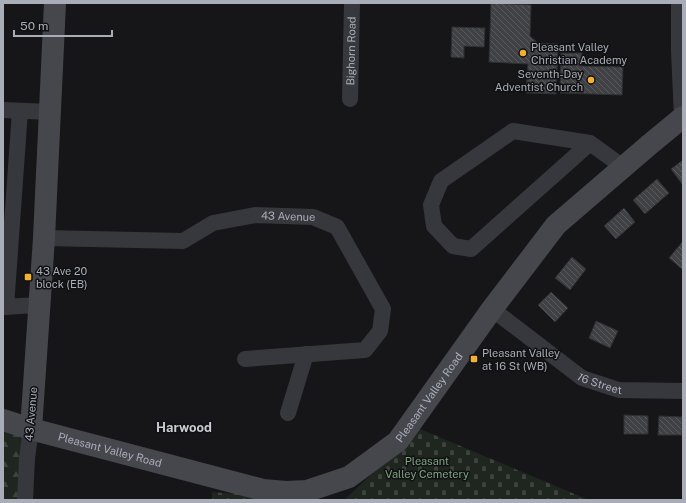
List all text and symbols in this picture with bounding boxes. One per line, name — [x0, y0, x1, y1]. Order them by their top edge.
scale bar — [14, 12, 112, 38]
street label: Bighorn Road — [344, 16, 358, 86]
text: 50 m — [20, 19, 48, 33]
place label: Pleasant Valley Christian Academy — [531, 41, 627, 66]
marker: Pleasant Valley Christian Academy — [518, 48, 528, 58]
place label: Seventh-Day Adventist Church — [495, 68, 583, 93]
marker: Seventh-Day Adventist Church — [586, 75, 596, 85]
street label: 43 Avenue — [261, 209, 316, 223]
place label: 43 Ave 20 block (EB) — [36, 265, 88, 290]
marker: 43 Ave 20 block (EB) — [23, 272, 33, 282]
place label: Pleasant Valley at 16 St (WB) — [482, 347, 560, 372]
street label: Pleasant Valley Road — [393, 350, 465, 444]
marker: Pleasant Valley at 16 St (WB) — [469, 354, 479, 364]
street label: 16 Street — [575, 371, 622, 396]
street label: 43 Avenue — [23, 386, 39, 442]
district label: Harwood — [156, 420, 212, 435]
street label: Pleasant Valley Road — [57, 430, 163, 469]
park label: Pleasant Valley Cemetery — [385, 455, 469, 480]

